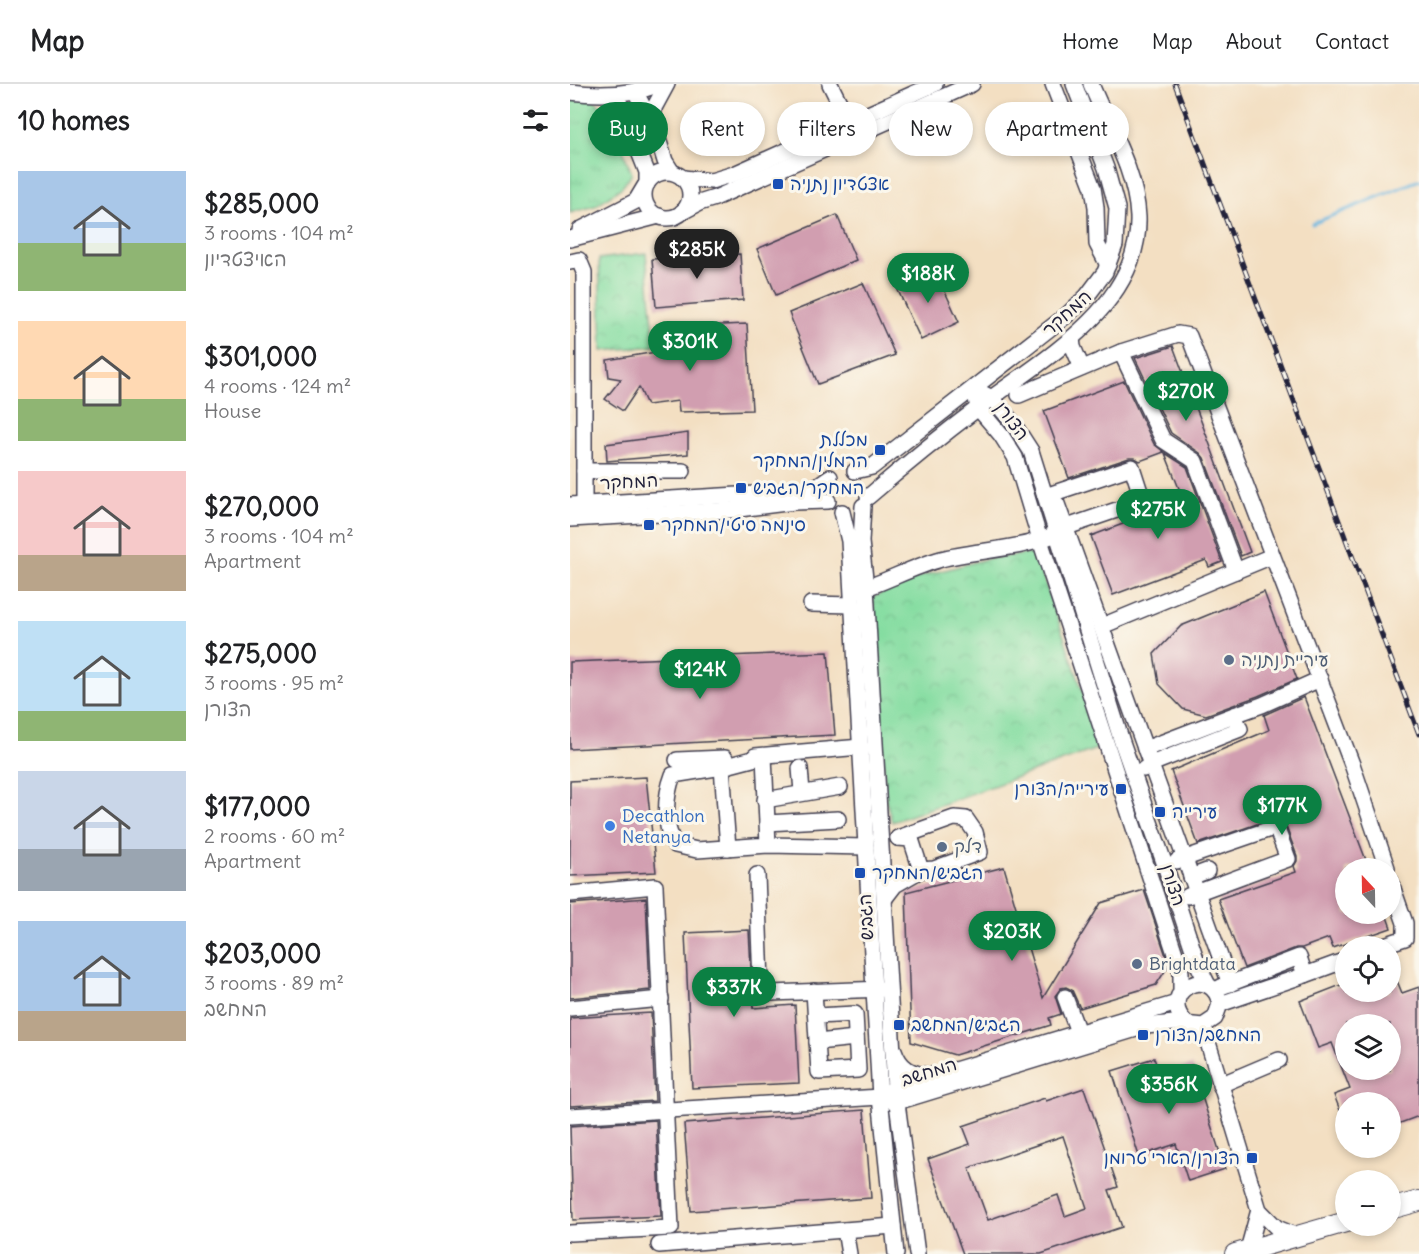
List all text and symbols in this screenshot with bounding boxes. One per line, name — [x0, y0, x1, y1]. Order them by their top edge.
text: Map — [30, 23, 84, 59]
text: Home — [1062, 28, 1119, 55]
text: Map — [1152, 28, 1193, 55]
text: About — [1226, 28, 1282, 55]
text: Contact — [1315, 28, 1389, 55]
chip: Buy — [588, 102, 668, 156]
chip: Rent — [680, 102, 765, 156]
chip: Filters — [777, 102, 877, 156]
chip: New — [889, 102, 973, 156]
chip: Apartment — [985, 102, 1129, 156]
text: 10 homes — [18, 104, 130, 137]
icon: filters — [519, 104, 552, 137]
place label: אצטדיון נתניה — [790, 172, 889, 195]
marker: אצטדיון נתניה — [771, 177, 785, 191]
text: $285,000 — [204, 187, 319, 220]
icon: home — [66, 195, 138, 267]
text: 3 rooms · 104 m² — [204, 220, 354, 245]
pin: $285K — [655, 229, 739, 280]
text: $285K — [668, 236, 726, 261]
text: האיצטדיון — [204, 246, 287, 271]
pin: $188K — [886, 253, 970, 304]
text: $188K — [901, 260, 955, 285]
street label: המחקר — [1037, 285, 1096, 341]
pin: $301K — [648, 321, 732, 372]
text: $301K — [662, 328, 718, 353]
text: $301,000 — [204, 340, 317, 373]
icon: home — [66, 345, 138, 417]
pin: $270K — [1144, 371, 1228, 422]
text: 4 rooms · 124 m² — [204, 373, 351, 398]
text: $270K — [1157, 378, 1215, 403]
street label: הצורן — [990, 397, 1034, 445]
text: House — [204, 398, 261, 423]
place label: מכללת הרמלין/המחקר — [753, 428, 868, 472]
marker: מכללת הרמלין/המחקר — [873, 443, 887, 457]
street label: המחקר — [599, 468, 659, 495]
place label: המחקר/הגביש — [753, 476, 864, 499]
marker: המחקר/הגביש — [734, 481, 748, 495]
pin: $275K — [1116, 489, 1200, 540]
text: $270,000 — [204, 490, 319, 523]
icon: home — [66, 495, 138, 567]
text: $275K — [1130, 496, 1186, 521]
place label: סינמה סיטי/המחקר — [661, 513, 806, 536]
marker: סינמה סיטי/המחקר — [642, 518, 656, 532]
text: 3 rooms · 104 m² — [204, 523, 354, 548]
text: Apartment — [204, 548, 301, 573]
text: $275,000 — [204, 637, 317, 670]
icon: home — [66, 645, 138, 717]
place label: עיריית נתניה — [1241, 648, 1329, 671]
pin: $124K — [658, 649, 742, 700]
marker: עיריית נתניה — [1222, 653, 1236, 667]
text: $124K — [673, 656, 727, 681]
text: 3 rooms · 95 m² — [204, 670, 344, 695]
text: הצורן — [204, 696, 252, 721]
place label: עירייה/הצורן — [1014, 777, 1109, 800]
marker: עירייה/הצורן — [1114, 782, 1128, 796]
pin: $177K — [1240, 785, 1324, 836]
text: $177,000 — [204, 790, 311, 823]
text: $177K — [1257, 792, 1307, 817]
icon: home — [66, 795, 138, 867]
place label: עירייה — [1172, 800, 1217, 823]
place label: Decathlon Netanya — [622, 804, 705, 848]
marker: עירייה — [1153, 805, 1167, 819]
marker: Decathlon Netanya — [603, 819, 617, 833]
text: 2 rooms · 60 m² — [204, 823, 345, 848]
place label: דלק — [954, 835, 982, 858]
marker: דלק — [935, 840, 949, 854]
text: Apartment — [204, 848, 301, 873]
north arrow — [1335, 858, 1401, 924]
map controls — [1335, 858, 1401, 1236]
place label: הגביש/המחקר — [872, 861, 983, 884]
street label: הצורן — [1156, 861, 1191, 909]
marker: הגביש/המחקר — [853, 866, 867, 880]
street label: הגביש — [853, 893, 878, 941]
pin: $203K — [970, 911, 1054, 962]
text: $203K — [983, 918, 1041, 943]
button: locate — [1335, 936, 1401, 1002]
text: $203,000 — [204, 937, 321, 970]
icon: home — [66, 945, 138, 1017]
place label: Brightdata — [1149, 952, 1236, 975]
marker: Brightdata — [1130, 957, 1144, 971]
pin: $337K — [692, 967, 776, 1018]
text: 3 rooms · 89 m² — [204, 970, 344, 995]
text: $337K — [706, 974, 762, 999]
text: המחשב — [204, 996, 267, 1021]
place label: הגביש/המחשב — [911, 1013, 1021, 1036]
button: layers — [1335, 1014, 1401, 1080]
marker: הגביש/המחשב — [892, 1018, 906, 1032]
place label: המחשב/הצורן — [1155, 1023, 1261, 1046]
marker: המחשב/הצורן — [1136, 1028, 1150, 1042]
street label: המחשב — [898, 1052, 959, 1091]
pin: $356K — [1127, 1064, 1211, 1115]
text: $356K — [1140, 1071, 1198, 1096]
button: + — [1335, 1092, 1401, 1158]
place label: הצורן/הארי טרומן — [1104, 1146, 1240, 1169]
marker: הצורן/הארי טרומן — [1245, 1151, 1259, 1165]
button: − — [1335, 1170, 1401, 1236]

